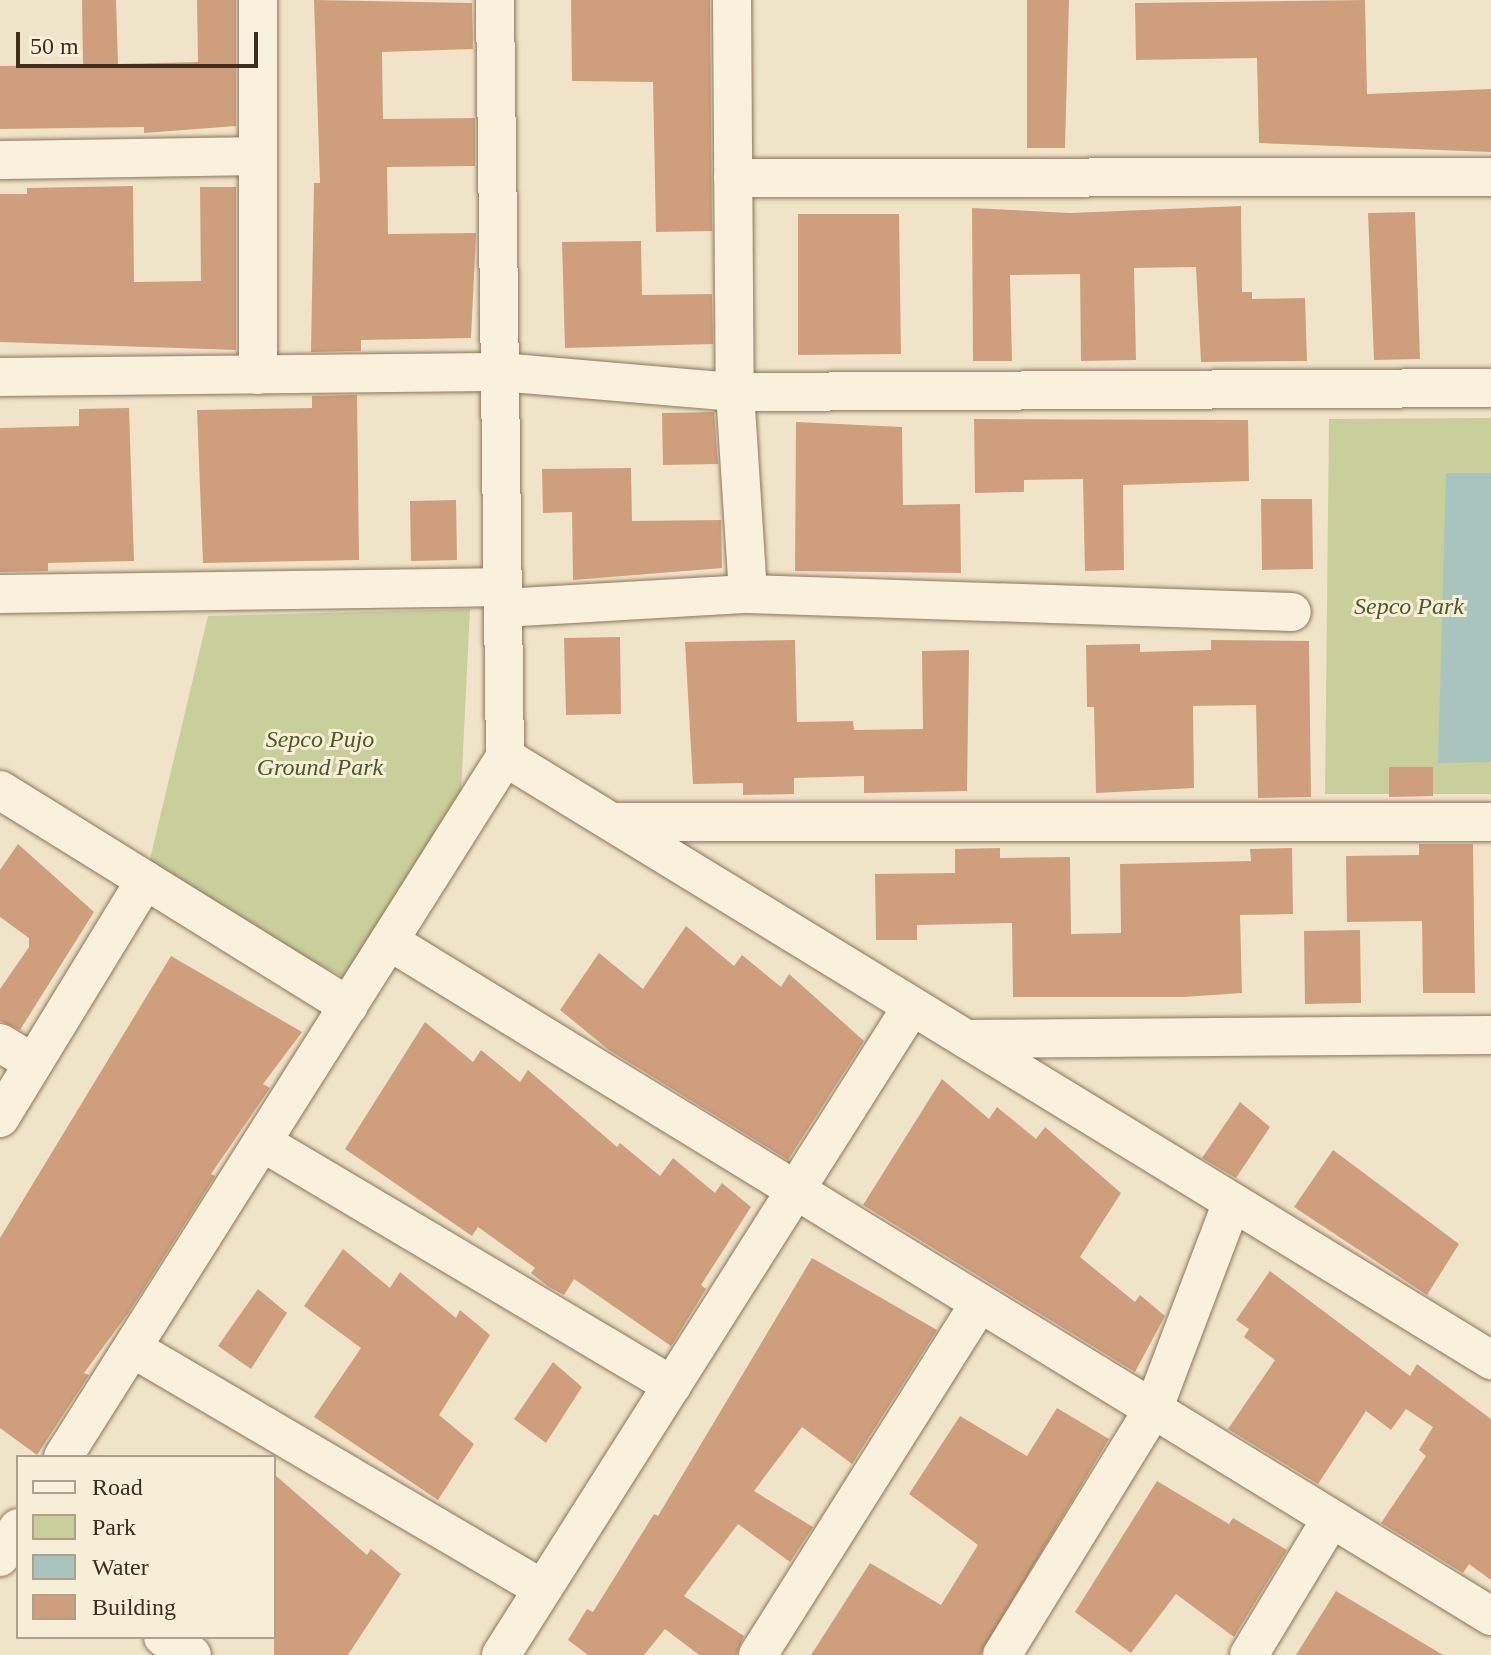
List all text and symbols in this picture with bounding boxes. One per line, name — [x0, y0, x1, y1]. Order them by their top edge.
scale bar — [20, 16, 262, 66]
text: 50 m — [30, 33, 79, 59]
park label: Sepco Park — [1354, 593, 1464, 621]
park label: Sepco Pujo Ground Park — [257, 726, 383, 782]
legend — [16, 1455, 276, 1639]
text: Road — [92, 1474, 143, 1500]
text: Park — [92, 1514, 136, 1540]
text: Water — [92, 1554, 149, 1580]
text: Building — [92, 1594, 176, 1620]

